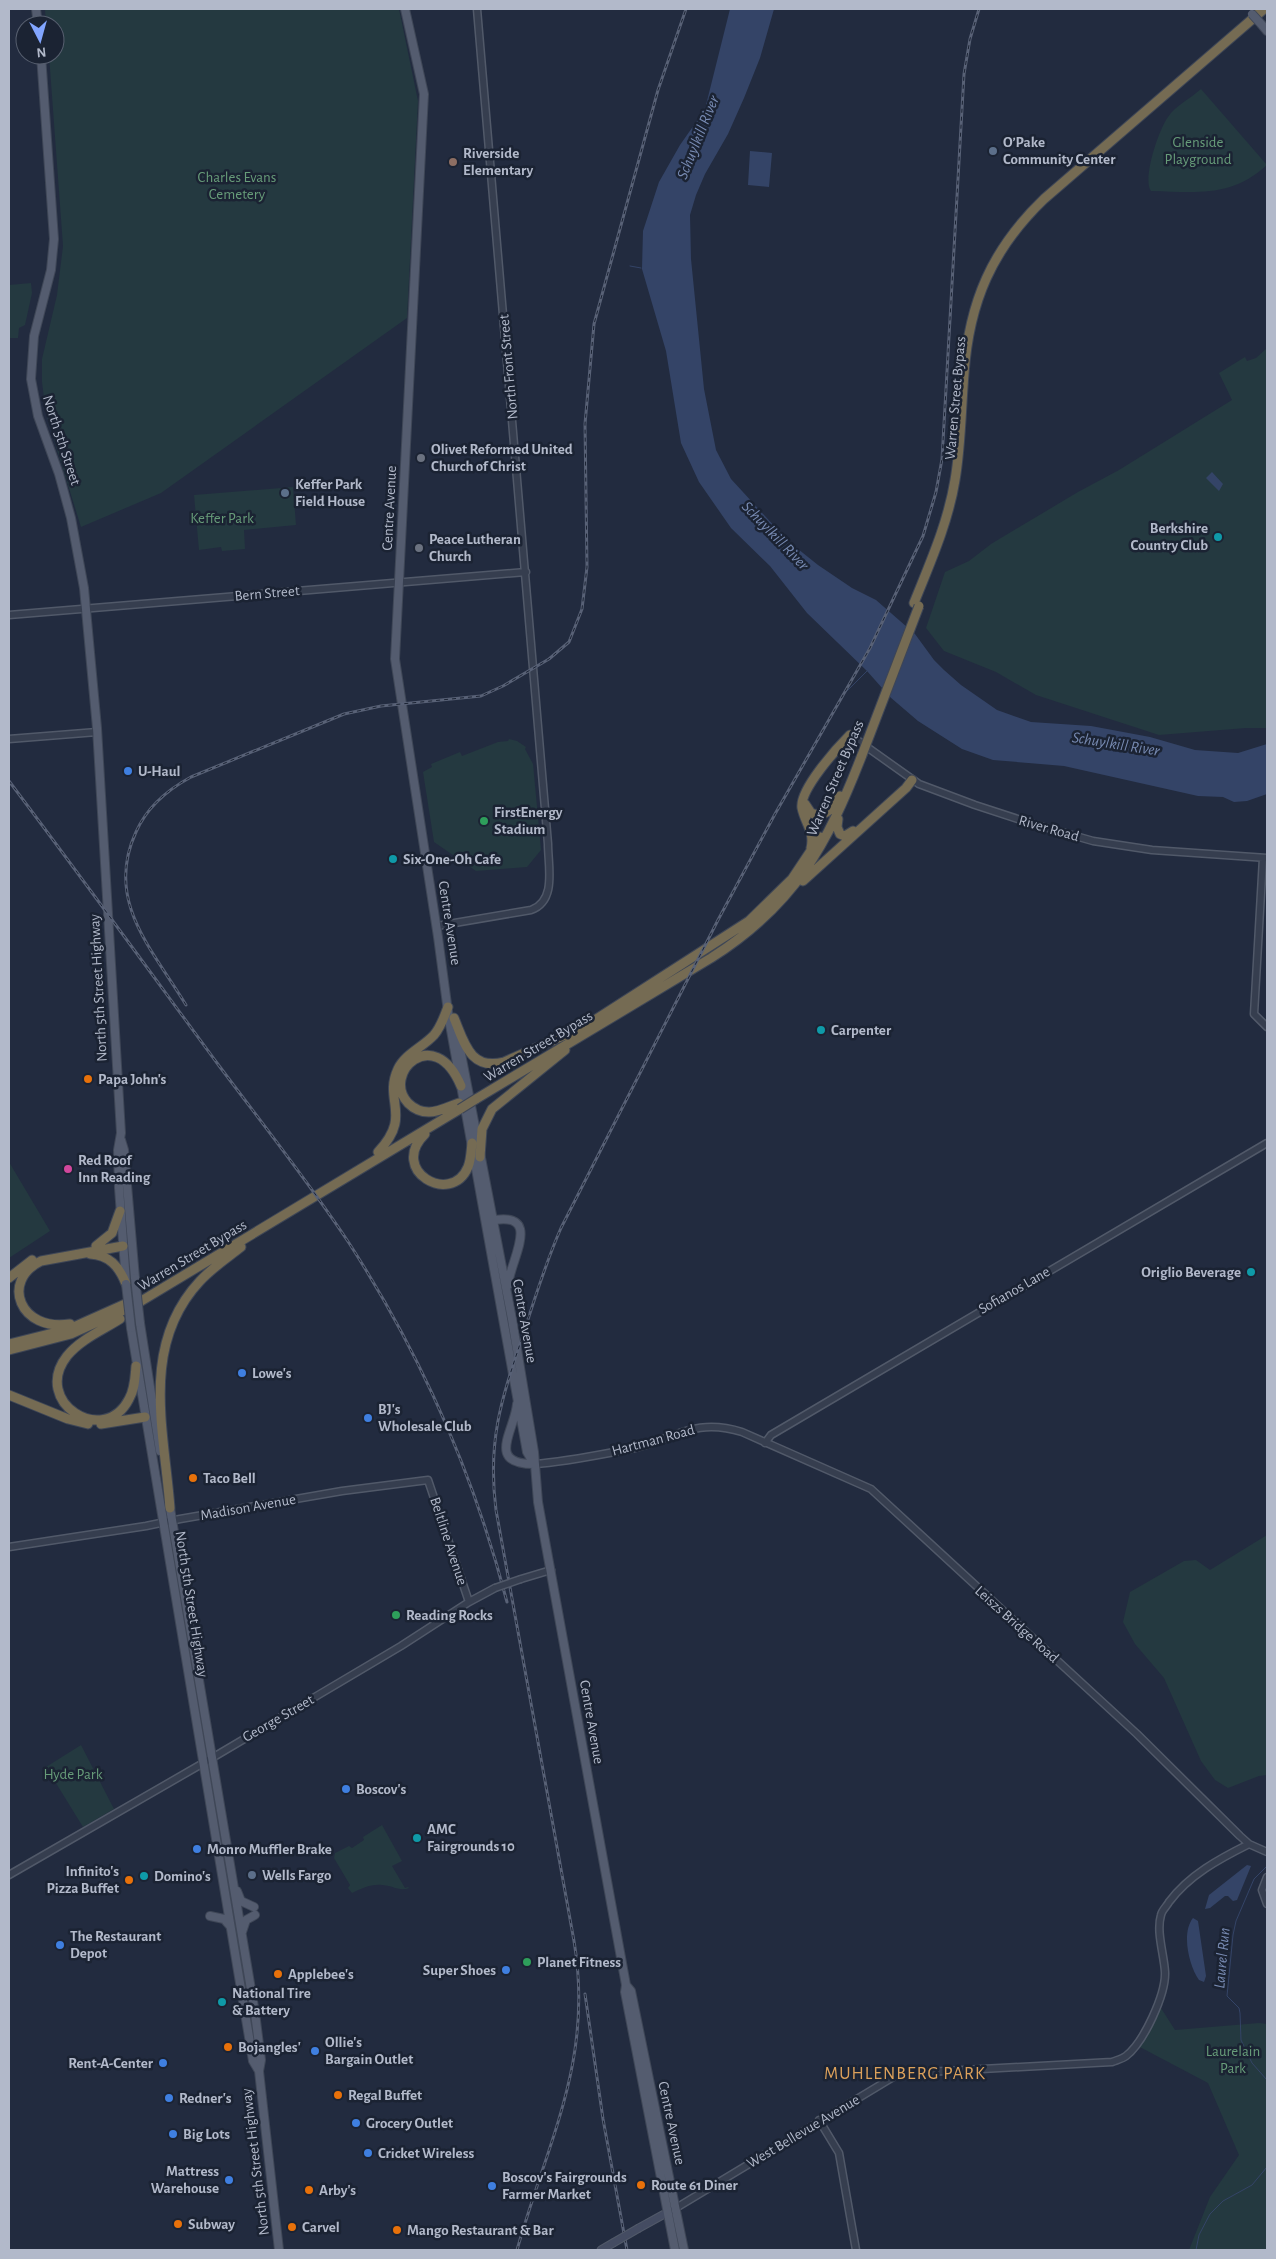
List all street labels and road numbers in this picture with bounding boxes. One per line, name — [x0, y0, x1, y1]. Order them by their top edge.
street label: North Front Street — [496, 314, 521, 420]
street label: Warren Street Bypass — [943, 336, 968, 461]
street label: North 5th Street — [40, 393, 83, 487]
street label: Centre Avenue — [380, 465, 399, 551]
street label: Bern Street — [234, 583, 300, 604]
street label: Warren Street Bypass — [804, 718, 867, 838]
street label: River Road — [1017, 813, 1081, 844]
street label: Centre Avenue — [435, 880, 464, 966]
street label: North 5th Street Highway — [87, 913, 110, 1062]
street label: Warren Street Bypass — [481, 1008, 595, 1085]
street label: Warren Street Bypass — [135, 1217, 249, 1294]
street label: Sofianos Lane — [976, 1264, 1053, 1317]
street label: Centre Avenue — [510, 1278, 539, 1364]
street label: Hartman Road — [610, 1422, 696, 1459]
street label: Madison Avenue — [199, 1492, 297, 1523]
street label: Beltline Avenue — [427, 1495, 470, 1587]
street label: North 5th Street Highway — [173, 1530, 211, 1679]
street label: Leiszs Bridge Road — [972, 1583, 1062, 1666]
street label: Centre Avenue — [577, 1679, 606, 1765]
street label: George Street — [240, 1692, 317, 1745]
street label: Centre Avenue — [655, 2080, 688, 2166]
street label: North 5th Street Highway — [239, 2087, 272, 2236]
street label: West Bellevue Avenue — [744, 2092, 862, 2171]

